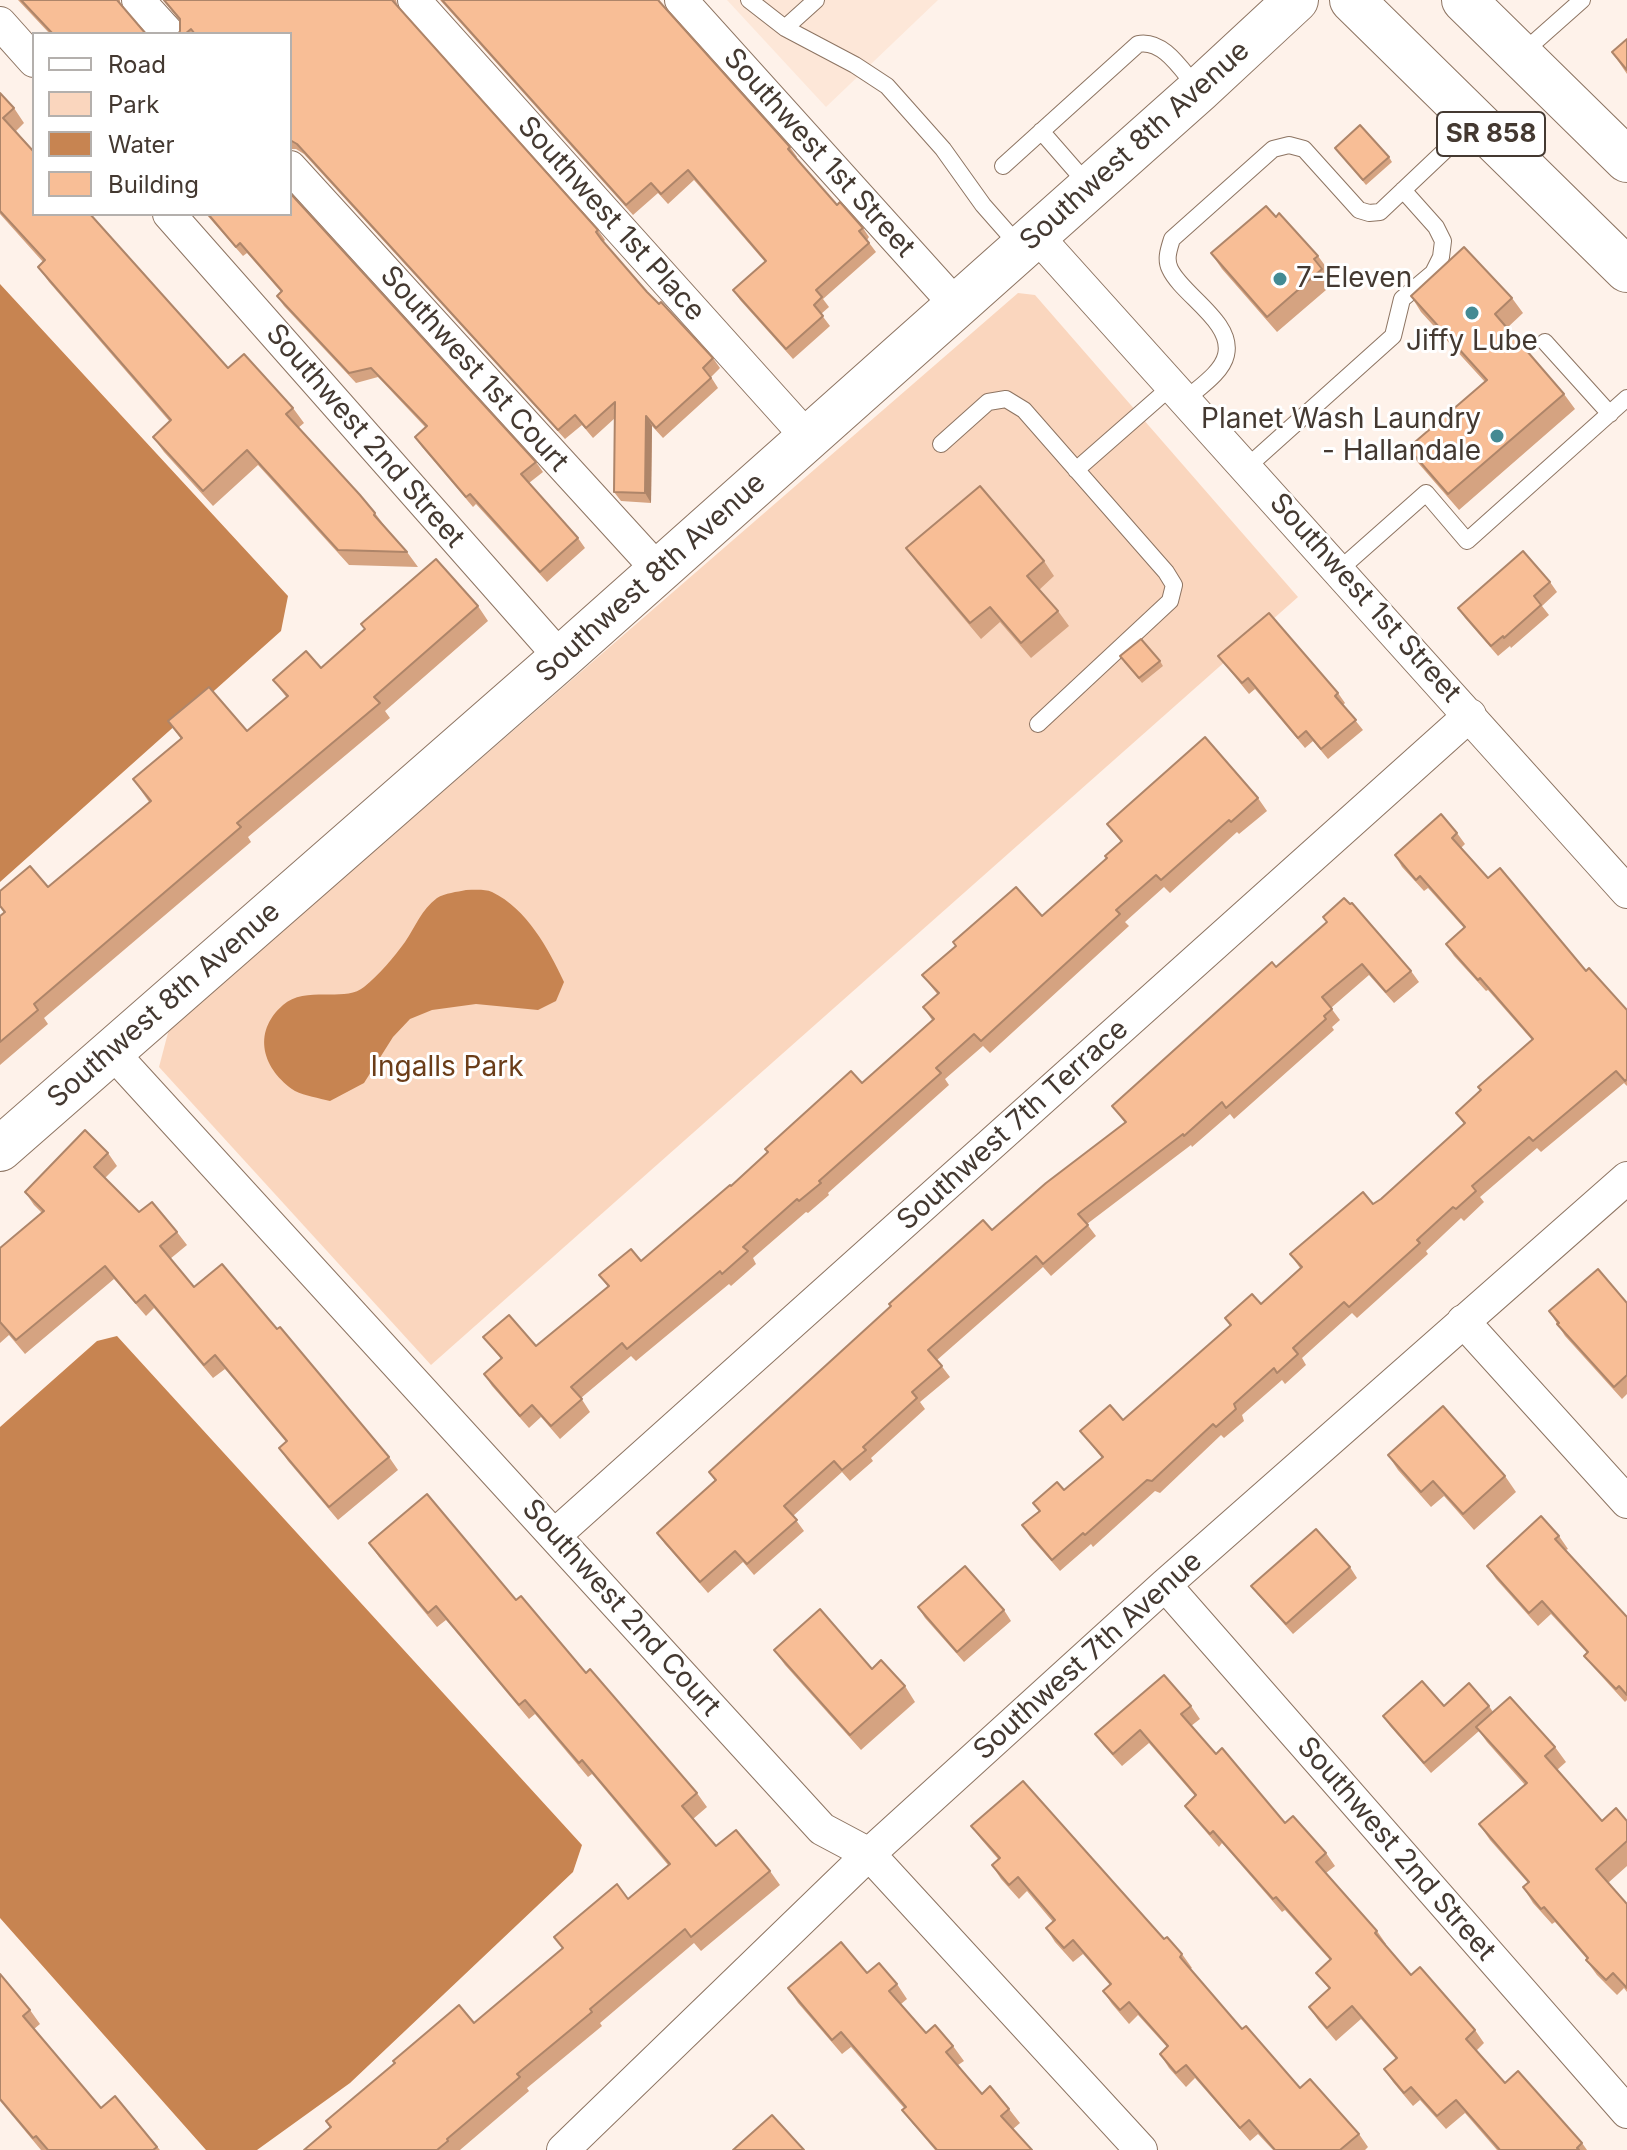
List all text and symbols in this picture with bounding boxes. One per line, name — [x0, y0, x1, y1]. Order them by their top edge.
legend — [32, 32, 292, 216]
street label: Southwest 8th Avenue — [1013, 34, 1257, 258]
street label: Southwest 1st Street — [716, 42, 922, 264]
text: Road — [108, 50, 166, 79]
text: Park — [108, 90, 159, 119]
street label: Southwest 1st Place — [510, 110, 712, 328]
road number: SR 858 — [1437, 112, 1545, 156]
text: Water — [108, 130, 175, 159]
text: Building — [108, 170, 199, 199]
street label: Southwest 1st Court — [373, 259, 575, 479]
place label: 7-Eleven — [1296, 262, 1412, 296]
marker: 7-Eleven — [1271, 270, 1289, 288]
marker: Jiffy Lube — [1463, 304, 1481, 322]
street label: Southwest 2nd Street — [259, 317, 471, 555]
place label: Jiffy Lube — [1406, 325, 1538, 359]
place label: Planet Wash Laundry - Hallandale — [1201, 403, 1481, 469]
marker: Planet Wash Laundry - Hallandale — [1488, 427, 1506, 445]
street label: Southwest 8th Avenue — [529, 466, 773, 690]
street label: Southwest 1st Street — [1262, 487, 1468, 709]
street label: Southwest 8th Avenue — [41, 895, 287, 1115]
street label: Southwest 7th Terrace — [891, 1013, 1135, 1237]
park label: Ingalls Park — [370, 1051, 524, 1085]
street label: Southwest 2nd Court — [515, 1493, 727, 1723]
street label: Southwest 7th Avenue — [967, 1545, 1209, 1767]
street label: Southwest 2nd Street — [1290, 1730, 1502, 1968]

